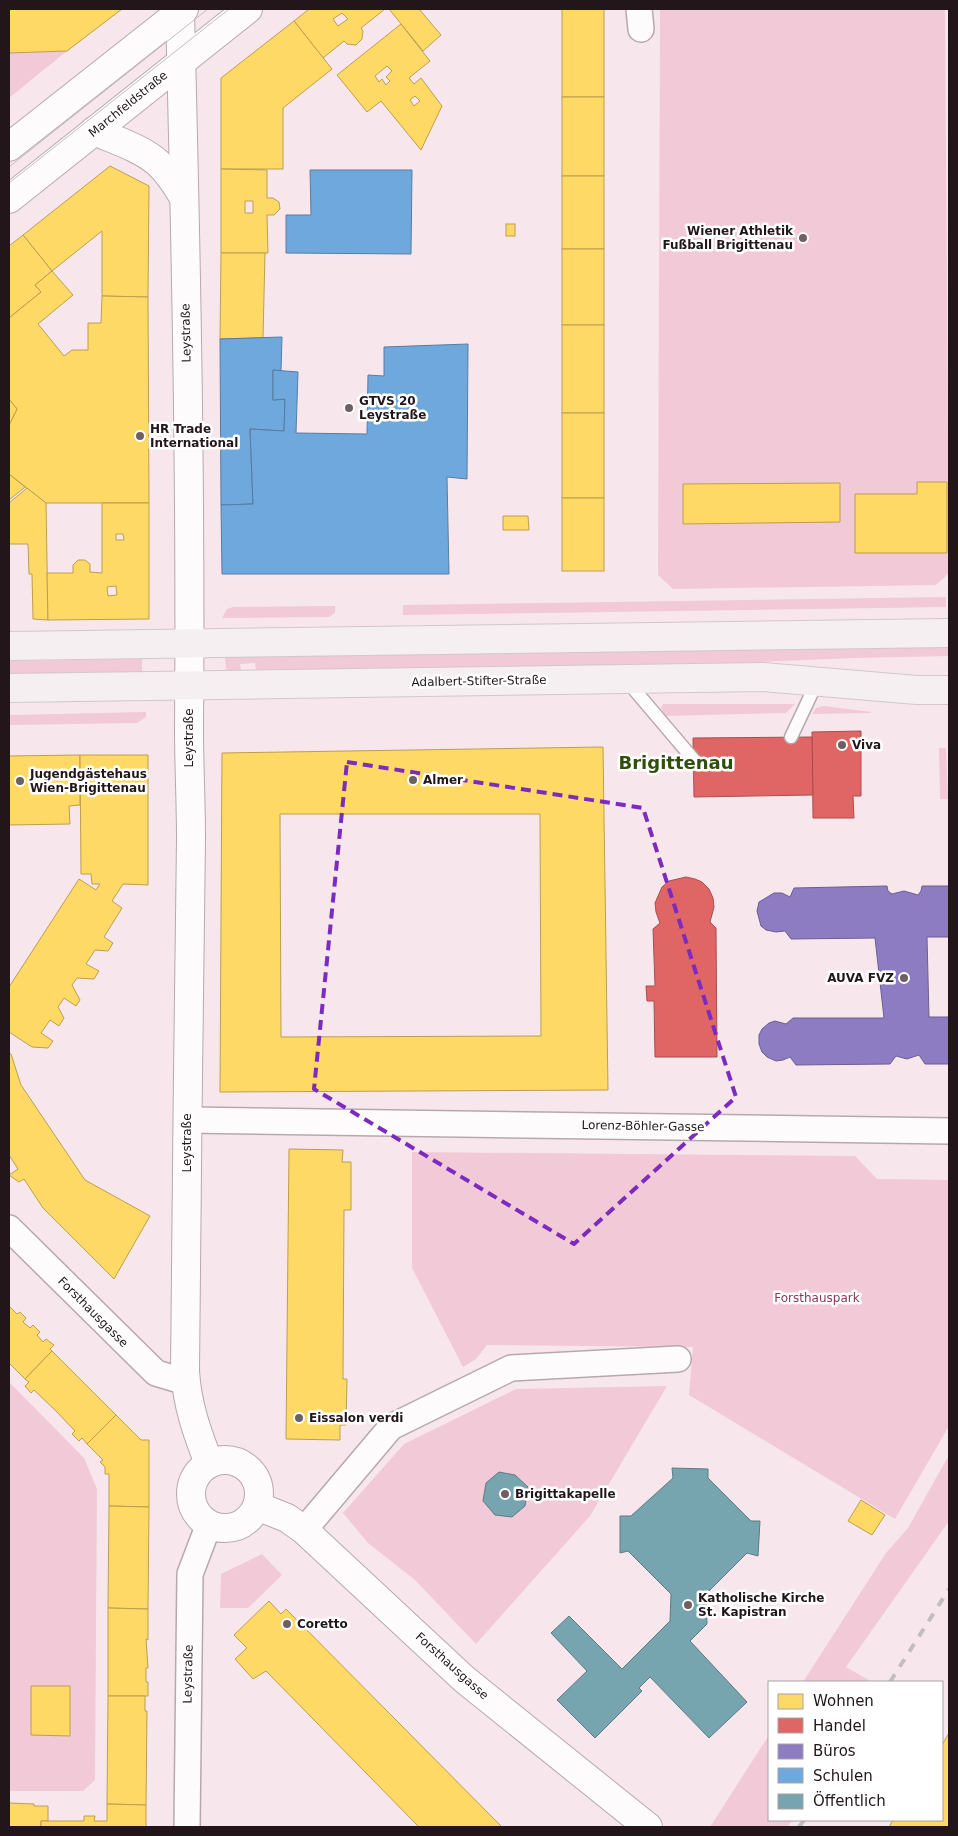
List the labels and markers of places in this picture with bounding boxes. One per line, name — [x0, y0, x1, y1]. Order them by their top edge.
place label: Wiener Athletik Fußball Brigittenau — [662, 224, 794, 252]
marker: Wiener Athletik Fußball Brigittenau — [797, 232, 809, 244]
place label: GTVS 20 Leystraße — [359, 394, 426, 422]
marker: GTVS 20 Leystraße — [343, 402, 355, 414]
place label: HR Trade International — [150, 422, 238, 450]
marker: HR Trade International — [134, 430, 146, 442]
place label: Viva — [852, 738, 881, 752]
marker: Viva — [836, 739, 848, 751]
place label: Jugendgästehaus Wien-Brigittenau — [29, 767, 147, 795]
place label: Almer — [423, 773, 463, 787]
marker: Almer — [407, 774, 419, 786]
marker: Jugendgästehaus Wien-Brigittenau — [14, 775, 26, 787]
place label: AUVA FVZ — [827, 971, 894, 985]
marker: AUVA FVZ — [898, 972, 910, 984]
place label: Eissalon verdi — [309, 1411, 403, 1425]
marker: Eissalon verdi — [293, 1412, 305, 1424]
place label: Brigittakapelle — [515, 1487, 616, 1501]
marker: Brigittakapelle — [499, 1488, 511, 1500]
place label: Katholische Kirche St. Kapistran — [698, 1591, 824, 1619]
marker: Katholische Kirche St. Kapistran — [682, 1599, 694, 1611]
place label: Coretto — [297, 1617, 348, 1631]
marker: Coretto — [281, 1618, 293, 1630]

